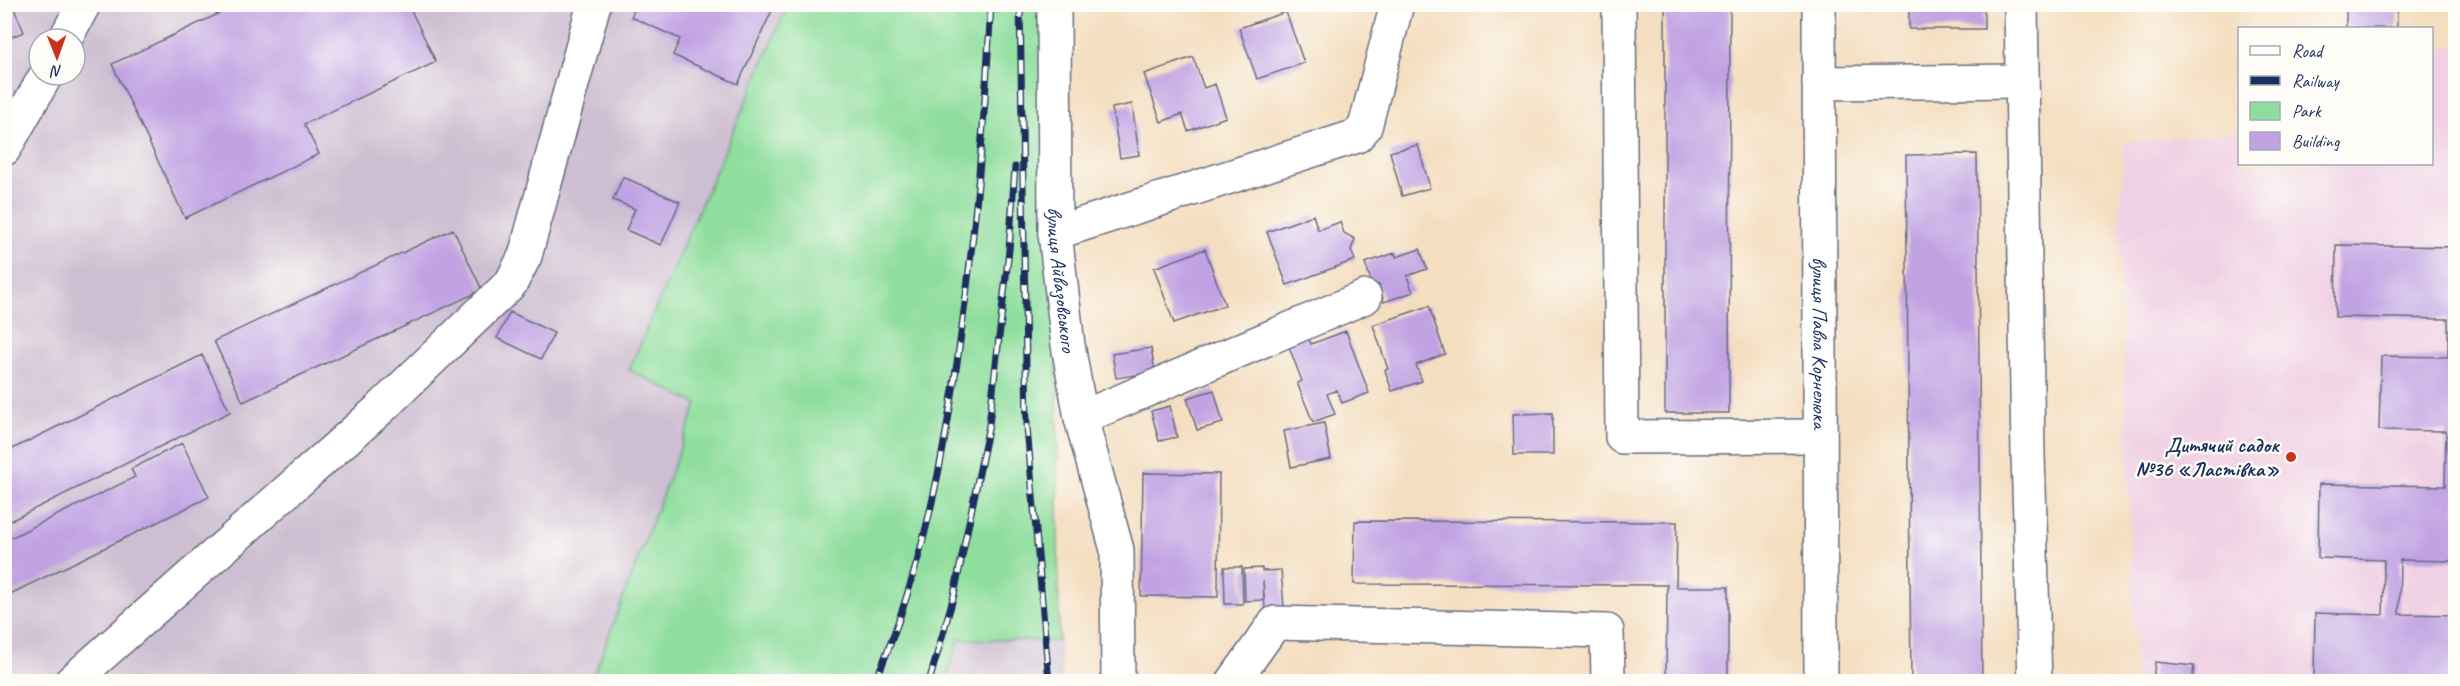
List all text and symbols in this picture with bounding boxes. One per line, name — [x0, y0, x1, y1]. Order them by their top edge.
north arrow — [27, 27, 87, 87]
legend — [2238, 27, 2433, 165]
text: Road — [2292, 40, 2325, 62]
text: N — [49, 61, 62, 81]
text: Railway — [2292, 70, 2340, 92]
text: Park — [2292, 100, 2322, 122]
text: Building — [2292, 130, 2341, 152]
street label: вулиця Айвазовського — [1042, 207, 1082, 356]
street label: вулиця Павла Корнелюка — [1807, 257, 1833, 431]
place label: Дитячий садок №36 «Ластівка» — [2135, 432, 2280, 482]
marker: Дитячий садок №36 «Ластівка» — [2284, 450, 2298, 464]

